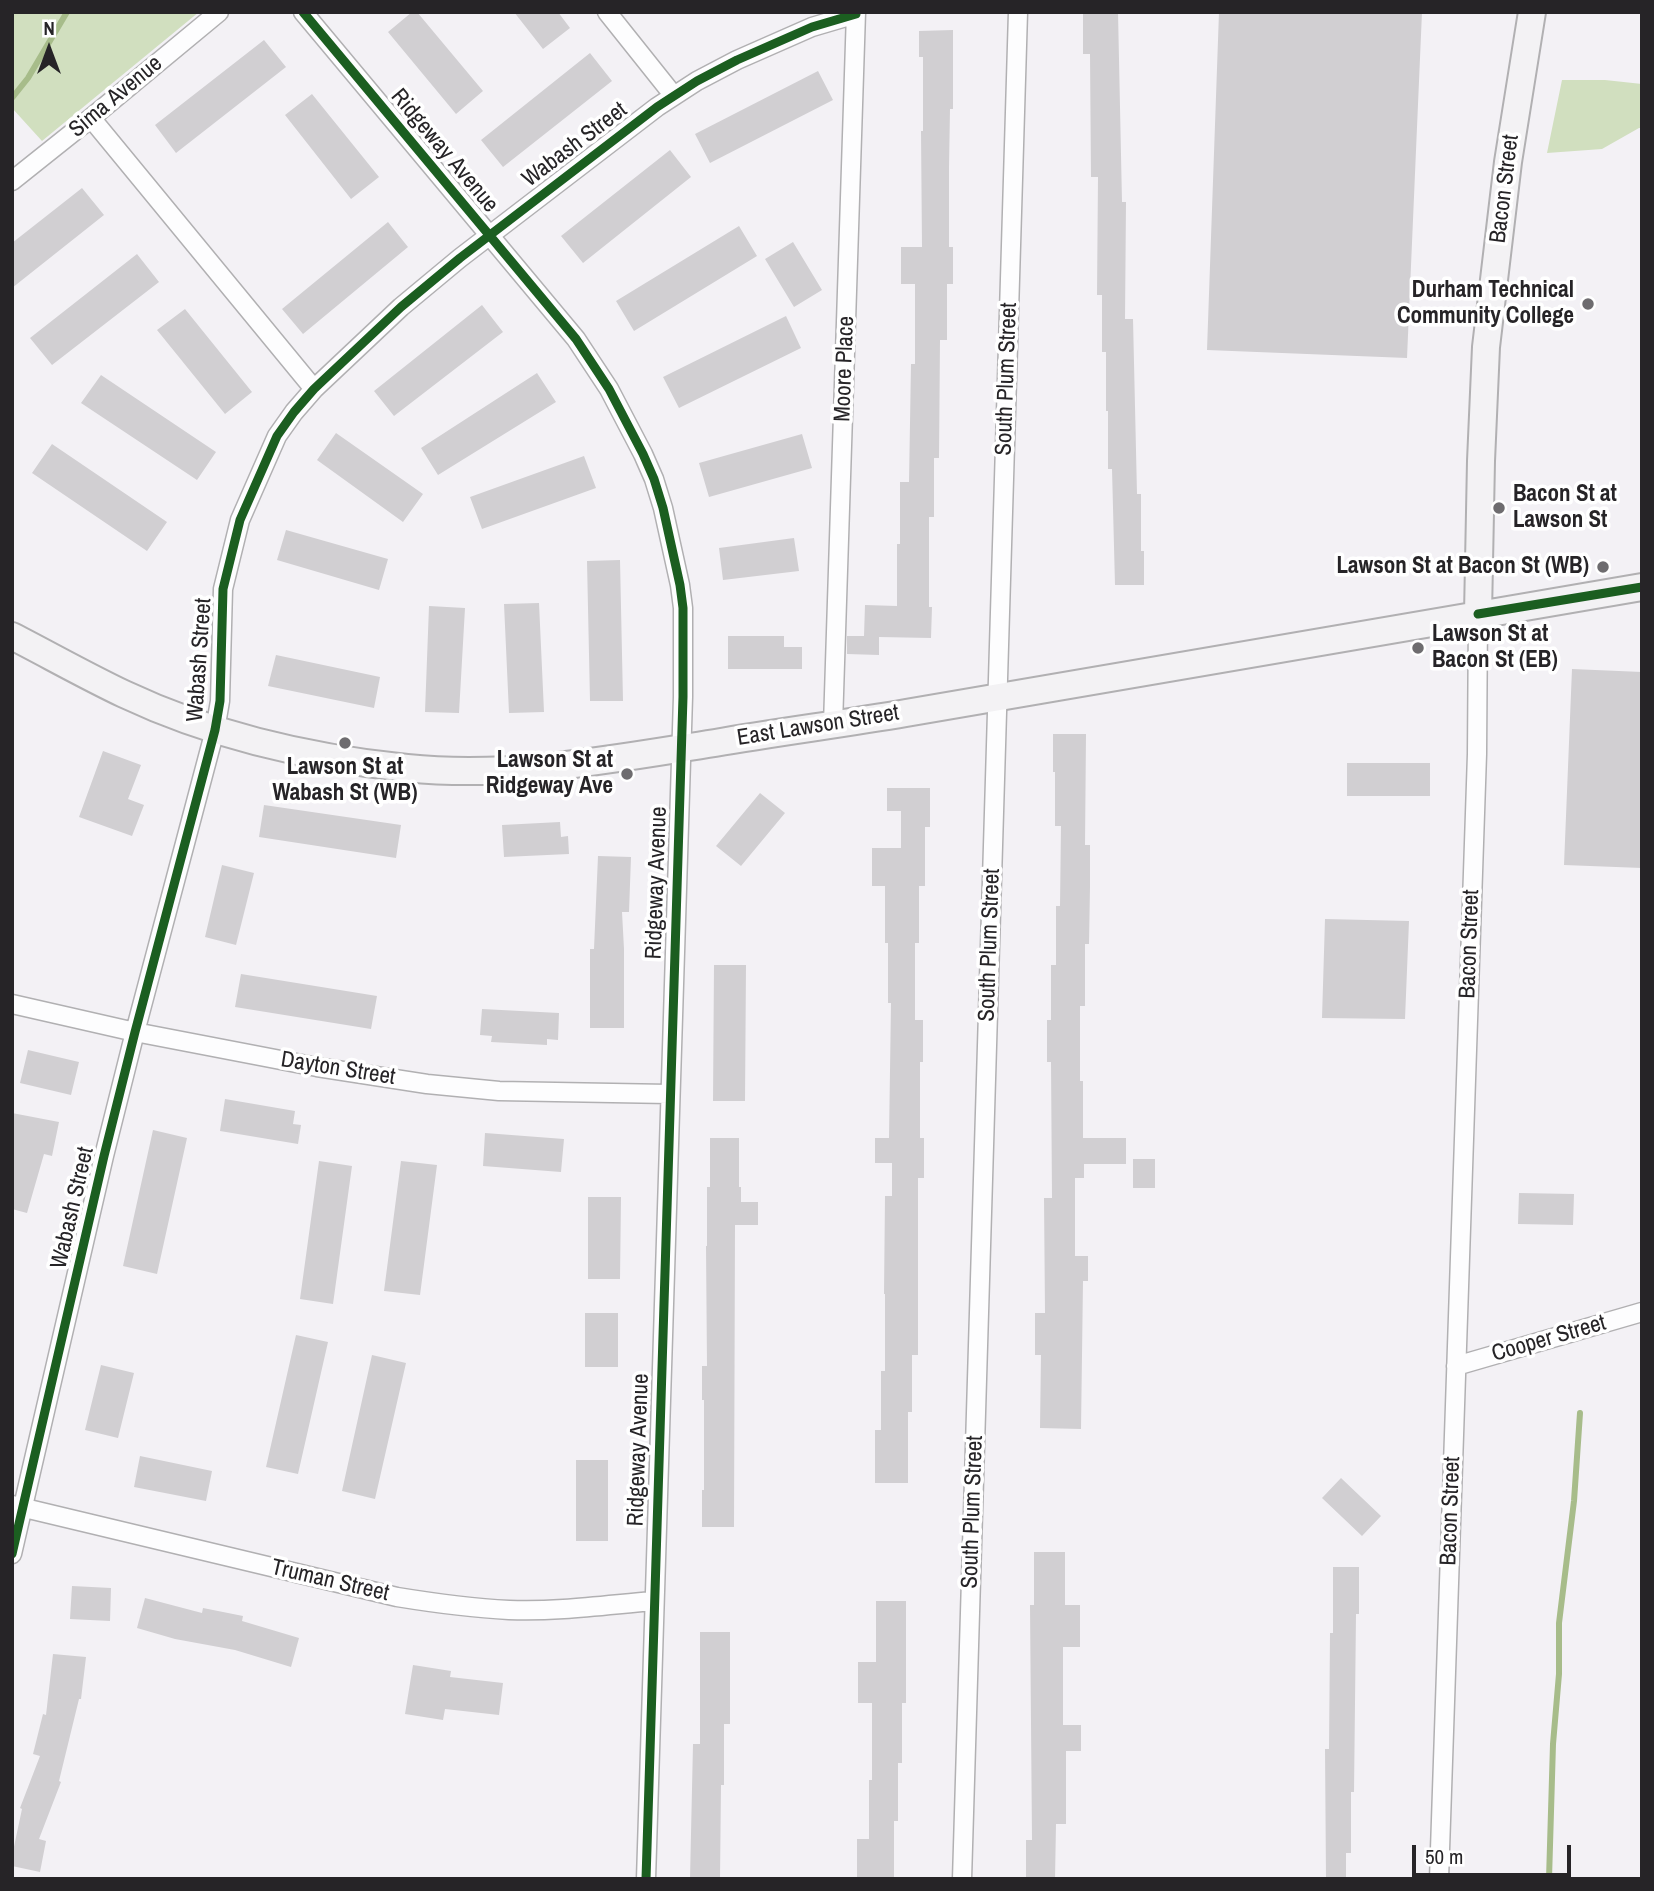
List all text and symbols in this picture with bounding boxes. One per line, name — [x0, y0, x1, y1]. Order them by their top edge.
north arrow — [14, 14, 84, 84]
text: N — [43, 15, 55, 41]
street label: Sima Avenue — [64, 50, 168, 144]
street label: Ridgeway Avenue — [384, 84, 504, 218]
street label: Wabash Street — [517, 97, 633, 193]
street label: Bacon Street — [1485, 133, 1525, 245]
place label: Durham Technical Community College — [1397, 277, 1574, 331]
marker: Durham Technical Community College — [1580, 296, 1596, 312]
street label: South Plum Street — [991, 302, 1023, 456]
street label: Moore Place — [829, 316, 861, 422]
place label: Bacon St at Lawson St — [1513, 481, 1617, 535]
marker: Bacon St at Lawson St — [1491, 500, 1507, 516]
place label: Lawson St at Bacon St (WB) — [1336, 553, 1589, 581]
marker: Lawson St at Bacon St (WB) — [1595, 559, 1611, 575]
street label: Wabash Street — [182, 597, 218, 723]
place label: Lawson St at Bacon St (EB) — [1432, 621, 1558, 675]
marker: Lawson St at Bacon St (EB) — [1410, 640, 1426, 656]
street label: East Lawson Street — [735, 700, 901, 752]
marker: Lawson St at Wabash St (WB) — [337, 735, 353, 751]
place label: Lawson St at Ridgeway Ave — [486, 747, 613, 801]
place label: Lawson St at Wabash St (WB) — [273, 754, 417, 808]
marker: Lawson St at Ridgeway Ave — [619, 766, 635, 782]
street label: Ridgeway Avenue — [641, 806, 673, 960]
street label: South Plum Street — [974, 868, 1006, 1022]
street label: Bacon Street — [1454, 889, 1486, 999]
street label: Dayton Street — [279, 1046, 397, 1092]
street label: Wabash Street — [46, 1144, 100, 1272]
street label: Cooper Street — [1489, 1310, 1609, 1368]
street label: Ridgeway Avenue — [623, 1373, 655, 1527]
street label: South Plum Street — [957, 1435, 989, 1589]
street label: Bacon Street — [1435, 1456, 1467, 1566]
street label: Truman Street — [269, 1554, 391, 1608]
scale bar — [1416, 1832, 1575, 1876]
text: 50 m — [1425, 1842, 1463, 1871]

